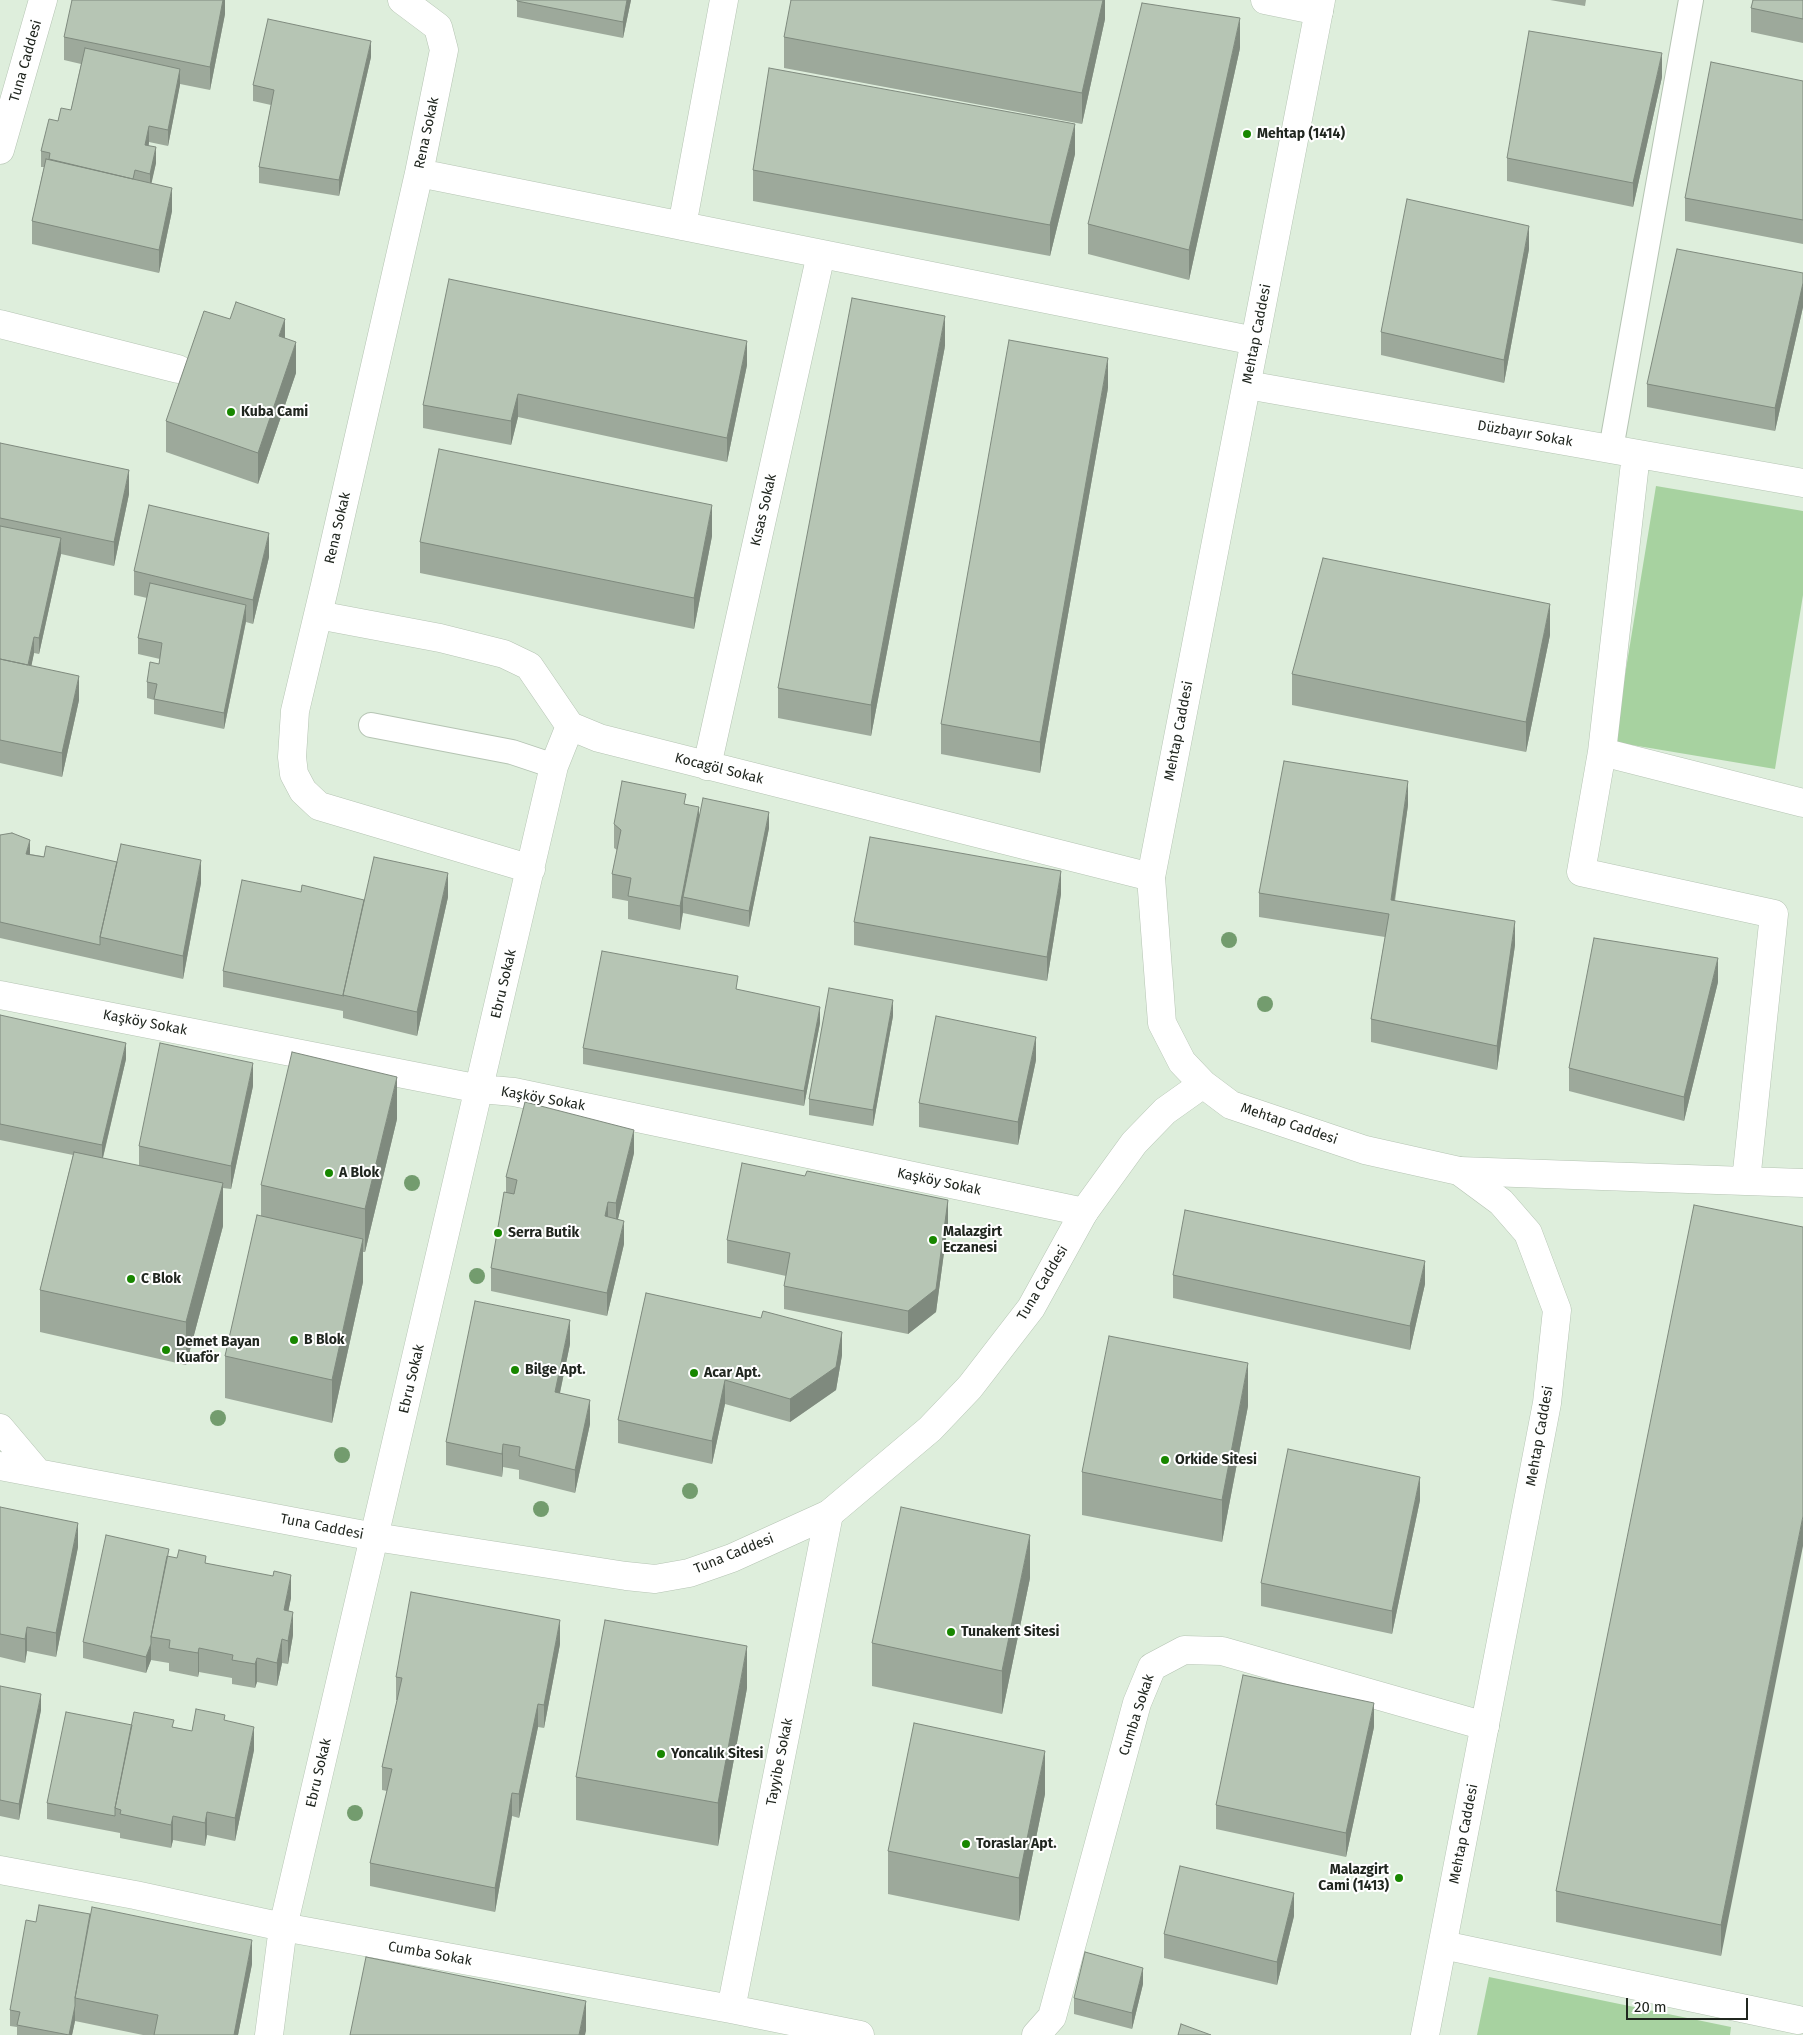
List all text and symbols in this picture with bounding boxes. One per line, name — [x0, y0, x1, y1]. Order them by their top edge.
street label: Tuna Caddesi — [6, 18, 46, 104]
street label: Rena Sokak — [411, 96, 443, 170]
place label: Mehtap (1414) — [1257, 126, 1345, 142]
marker: Mehtap (1414) — [1241, 128, 1253, 140]
street label: Mehtap Caddesi — [1239, 283, 1275, 385]
place label: Kuba Cami — [241, 404, 308, 420]
marker: Kuba Cami — [225, 406, 237, 418]
street label: Düzbayır Sokak — [1476, 417, 1574, 451]
street label: Kısas Sokak — [748, 472, 780, 548]
street label: Rena Sokak — [322, 491, 354, 565]
street label: Mehtap Caddesi — [1161, 680, 1197, 782]
street label: Kocagöl Sokak — [673, 750, 765, 788]
street label: Ebru Sokak — [488, 948, 520, 1020]
street label: Kaşköy Sokak — [101, 1007, 189, 1039]
street label: Kaşköy Sokak — [499, 1083, 587, 1115]
street label: Mehtap Caddesi — [1238, 1100, 1340, 1148]
place label: A Blok — [339, 1165, 379, 1181]
street label: Kaşköy Sokak — [895, 1165, 983, 1199]
marker: A Blok — [323, 1167, 335, 1179]
place label: Malazgirt Eczanesi — [943, 1224, 1002, 1256]
place label: Serra Butik — [508, 1225, 579, 1241]
marker: Serra Butik — [492, 1227, 504, 1239]
marker: Malazgirt Eczanesi — [927, 1234, 939, 1246]
street label: Tuna Caddesi — [1014, 1242, 1072, 1324]
place label: C Blok — [141, 1271, 181, 1287]
marker: C Blok — [125, 1273, 137, 1285]
place label: B Blok — [304, 1332, 345, 1348]
place label: Demet Bayan Kuaför — [176, 1334, 260, 1366]
marker: B Blok — [288, 1334, 300, 1346]
street label: Ebru Sokak — [396, 1343, 428, 1415]
marker: Demet Bayan Kuaför — [160, 1344, 172, 1356]
place label: Bilge Apt. — [525, 1362, 586, 1378]
marker: Bilge Apt. — [509, 1364, 521, 1376]
place label: Acar Apt. — [704, 1365, 761, 1381]
marker: Acar Apt. — [688, 1367, 700, 1379]
street label: Mehtap Caddesi — [1523, 1385, 1557, 1487]
place label: Orkide Sitesi — [1175, 1452, 1257, 1468]
marker: Orkide Sitesi — [1159, 1454, 1171, 1466]
street label: Tuna Caddesi — [279, 1511, 365, 1543]
street label: Tuna Caddesi — [692, 1530, 776, 1578]
place label: Tunakent Sitesi — [961, 1624, 1059, 1640]
marker: Tunakent Sitesi — [945, 1626, 957, 1638]
street label: Cumba Sokak — [1116, 1672, 1158, 1758]
street label: Tayyibe Sokak — [763, 1717, 797, 1807]
street label: Ebru Sokak — [303, 1737, 335, 1809]
place label: Yoncalık Sitesi — [671, 1746, 763, 1762]
marker: Yoncalık Sitesi — [655, 1748, 667, 1760]
street label: Mehtap Caddesi — [1446, 1783, 1482, 1885]
place label: Toraslar Apt. — [976, 1836, 1057, 1852]
marker: Toraslar Apt. — [960, 1838, 972, 1850]
place label: Malazgirt Cami (1413) — [1318, 1862, 1389, 1894]
marker: Malazgirt Cami (1413) — [1393, 1872, 1405, 1884]
street label: Cumba Sokak — [387, 1938, 473, 1970]
scale bar — [1628, 1988, 1750, 2020]
text: 20 m — [1634, 1998, 1667, 2016]

